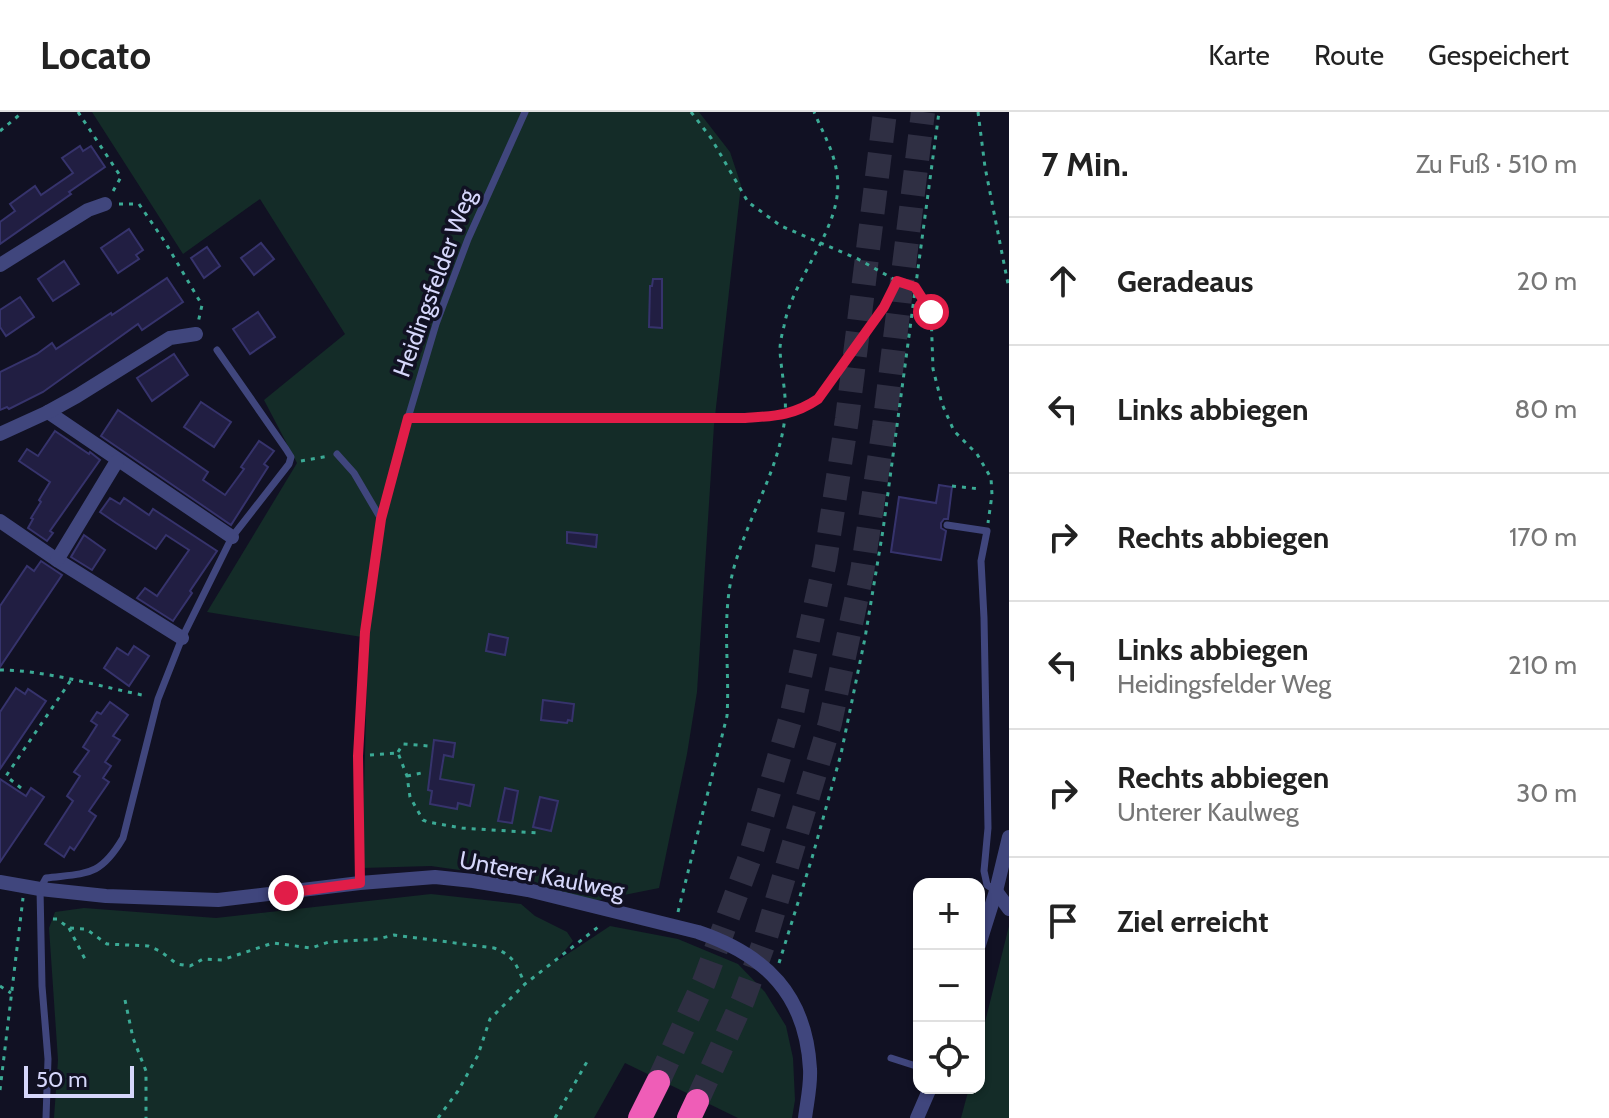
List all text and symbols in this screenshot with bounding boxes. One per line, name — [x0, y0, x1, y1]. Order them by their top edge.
text: Locato — [40, 32, 151, 79]
text: Karte — [1208, 38, 1270, 72]
text: Route — [1314, 38, 1384, 72]
text: Gespeichert — [1428, 38, 1569, 72]
text: 7 Min. — [1041, 143, 1128, 185]
text: Zu Fuß · 510 m — [1416, 148, 1577, 180]
street label: Heidingsfelder Weg — [387, 184, 482, 381]
icon: ahead — [1041, 259, 1085, 303]
text: Geradeaus — [1117, 263, 1254, 300]
text: 20 m — [1517, 265, 1577, 297]
route start — [913, 294, 949, 330]
icon: left — [1041, 387, 1085, 431]
text: Links abbiegen — [1117, 391, 1309, 428]
text: 80 m — [1514, 393, 1577, 425]
icon: right — [1041, 515, 1085, 559]
text: Rechts abbiegen — [1117, 519, 1329, 556]
text: 170 m — [1509, 521, 1577, 553]
text: Links abbiegen — [1117, 631, 1309, 668]
icon: left — [1041, 643, 1085, 687]
text: 210 m — [1508, 649, 1577, 681]
text: Heidingsfelder Weg — [1117, 668, 1331, 700]
text: Rechts abbiegen — [1117, 759, 1329, 796]
icon: right — [1041, 771, 1085, 815]
text: 30 m — [1516, 777, 1577, 809]
text: Unterer Kaulweg — [1117, 796, 1299, 828]
street label: Unterer Kaulweg — [457, 845, 628, 905]
route end — [268, 875, 304, 911]
map controls — [913, 878, 985, 1094]
button: + — [913, 878, 985, 950]
icon: arrive — [1041, 899, 1085, 943]
text: Ziel erreicht — [1117, 903, 1268, 940]
button: − — [913, 950, 985, 1022]
button: locate — [913, 1022, 985, 1094]
scale bar — [24, 1062, 134, 1098]
text: 50 m — [36, 1066, 88, 1093]

